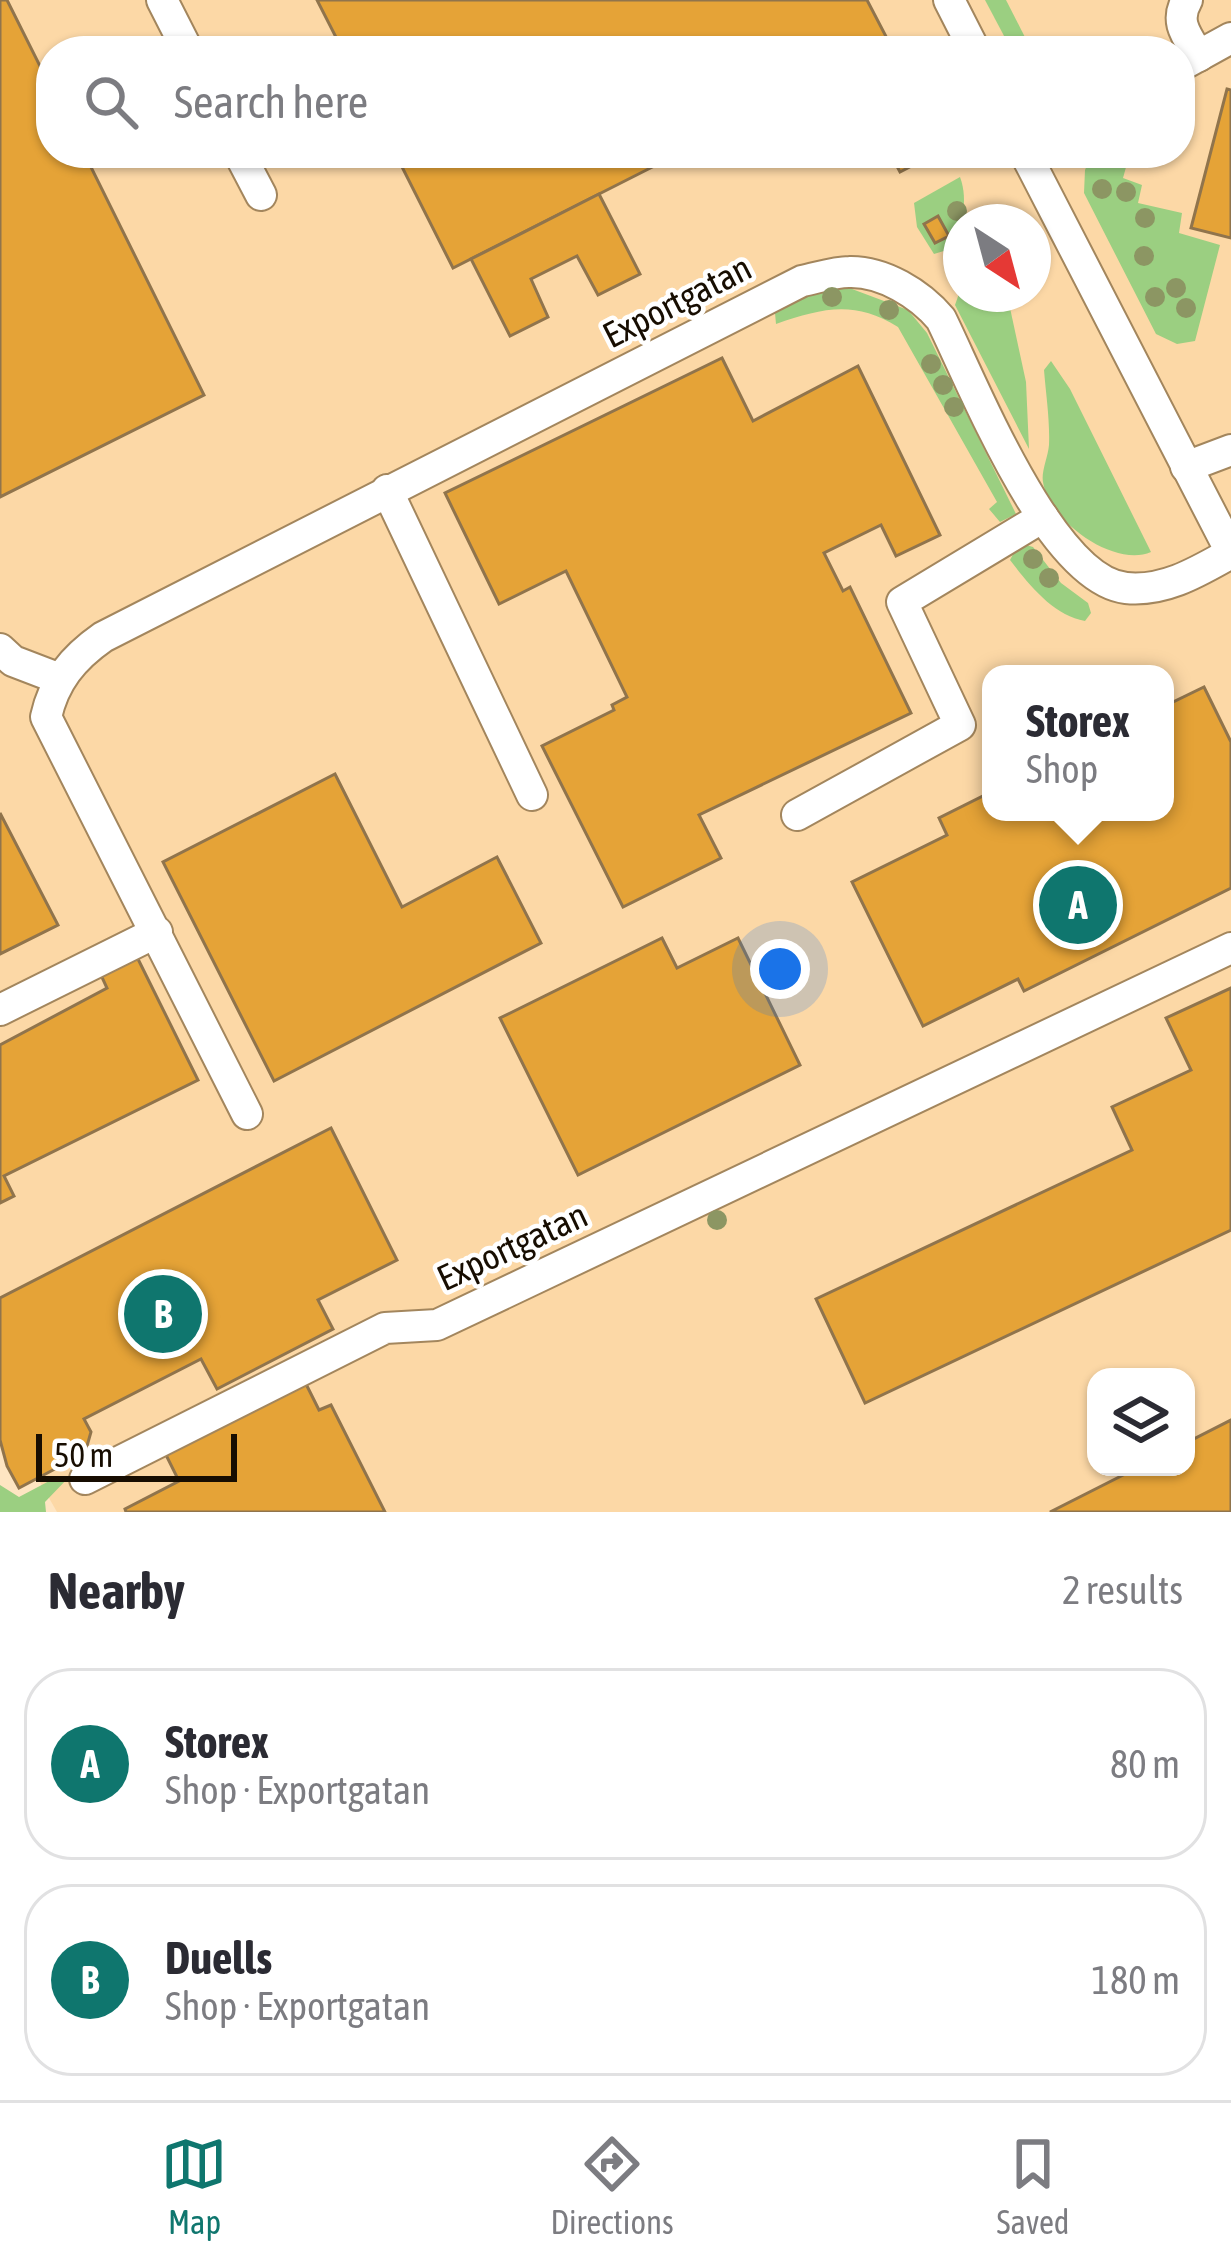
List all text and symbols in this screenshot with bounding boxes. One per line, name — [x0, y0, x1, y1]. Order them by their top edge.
search box — [36, 36, 1195, 168]
icon: search — [78, 69, 144, 135]
text: Search here — [174, 76, 368, 128]
north arrow — [943, 204, 1051, 312]
street label: Exportgatan — [596, 246, 758, 356]
popup — [982, 665, 1174, 821]
text: Storex — [1026, 695, 1130, 747]
text: Shop — [1026, 747, 1098, 791]
pin: A — [1039, 860, 1117, 950]
your location — [750, 939, 810, 999]
street label: Exportgatan — [430, 1193, 594, 1299]
pin: B — [124, 1269, 202, 1359]
map controls — [1087, 1368, 1195, 1476]
button: layers — [1087, 1368, 1195, 1476]
scale bar — [36, 1428, 237, 1481]
text: 50 m — [54, 1436, 113, 1474]
text: Nearby — [48, 1561, 185, 1620]
text: 2 results — [1062, 1568, 1183, 1612]
text: Storex — [165, 1716, 269, 1768]
text: A — [80, 1742, 100, 1786]
text: 80 m — [1110, 1742, 1180, 1786]
text: Shop · Exportgatan — [165, 1768, 430, 1812]
text: Duells — [165, 1932, 272, 1984]
text: B — [81, 1958, 99, 2002]
text: 180 m — [1092, 1958, 1180, 2002]
text: Shop · Exportgatan — [165, 1984, 430, 2028]
tab: Map — [161, 2131, 227, 2241]
tab: Directions — [550, 2131, 674, 2241]
tab: Saved — [997, 2131, 1069, 2241]

